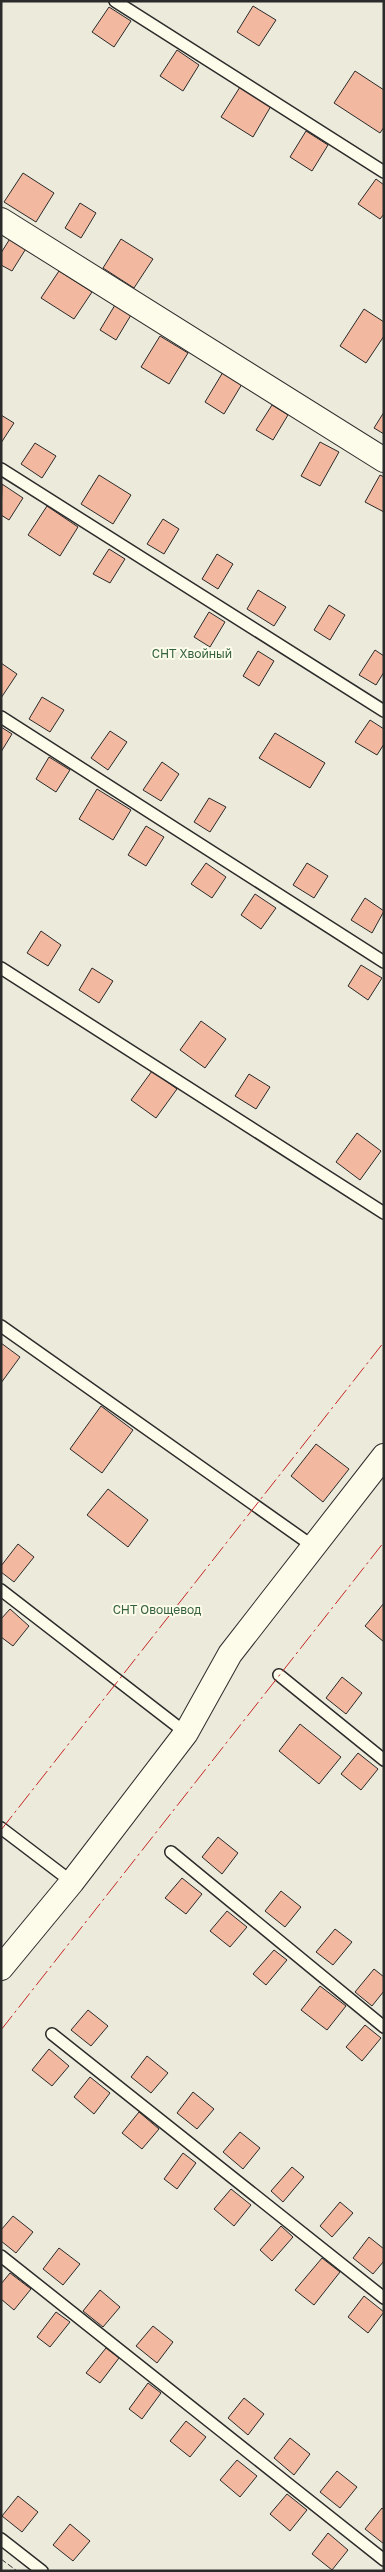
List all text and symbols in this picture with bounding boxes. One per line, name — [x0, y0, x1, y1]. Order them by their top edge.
park label: СНТ Хвойный — [152, 646, 232, 661]
park label: СНТ Овощевод — [113, 1602, 201, 1617]

